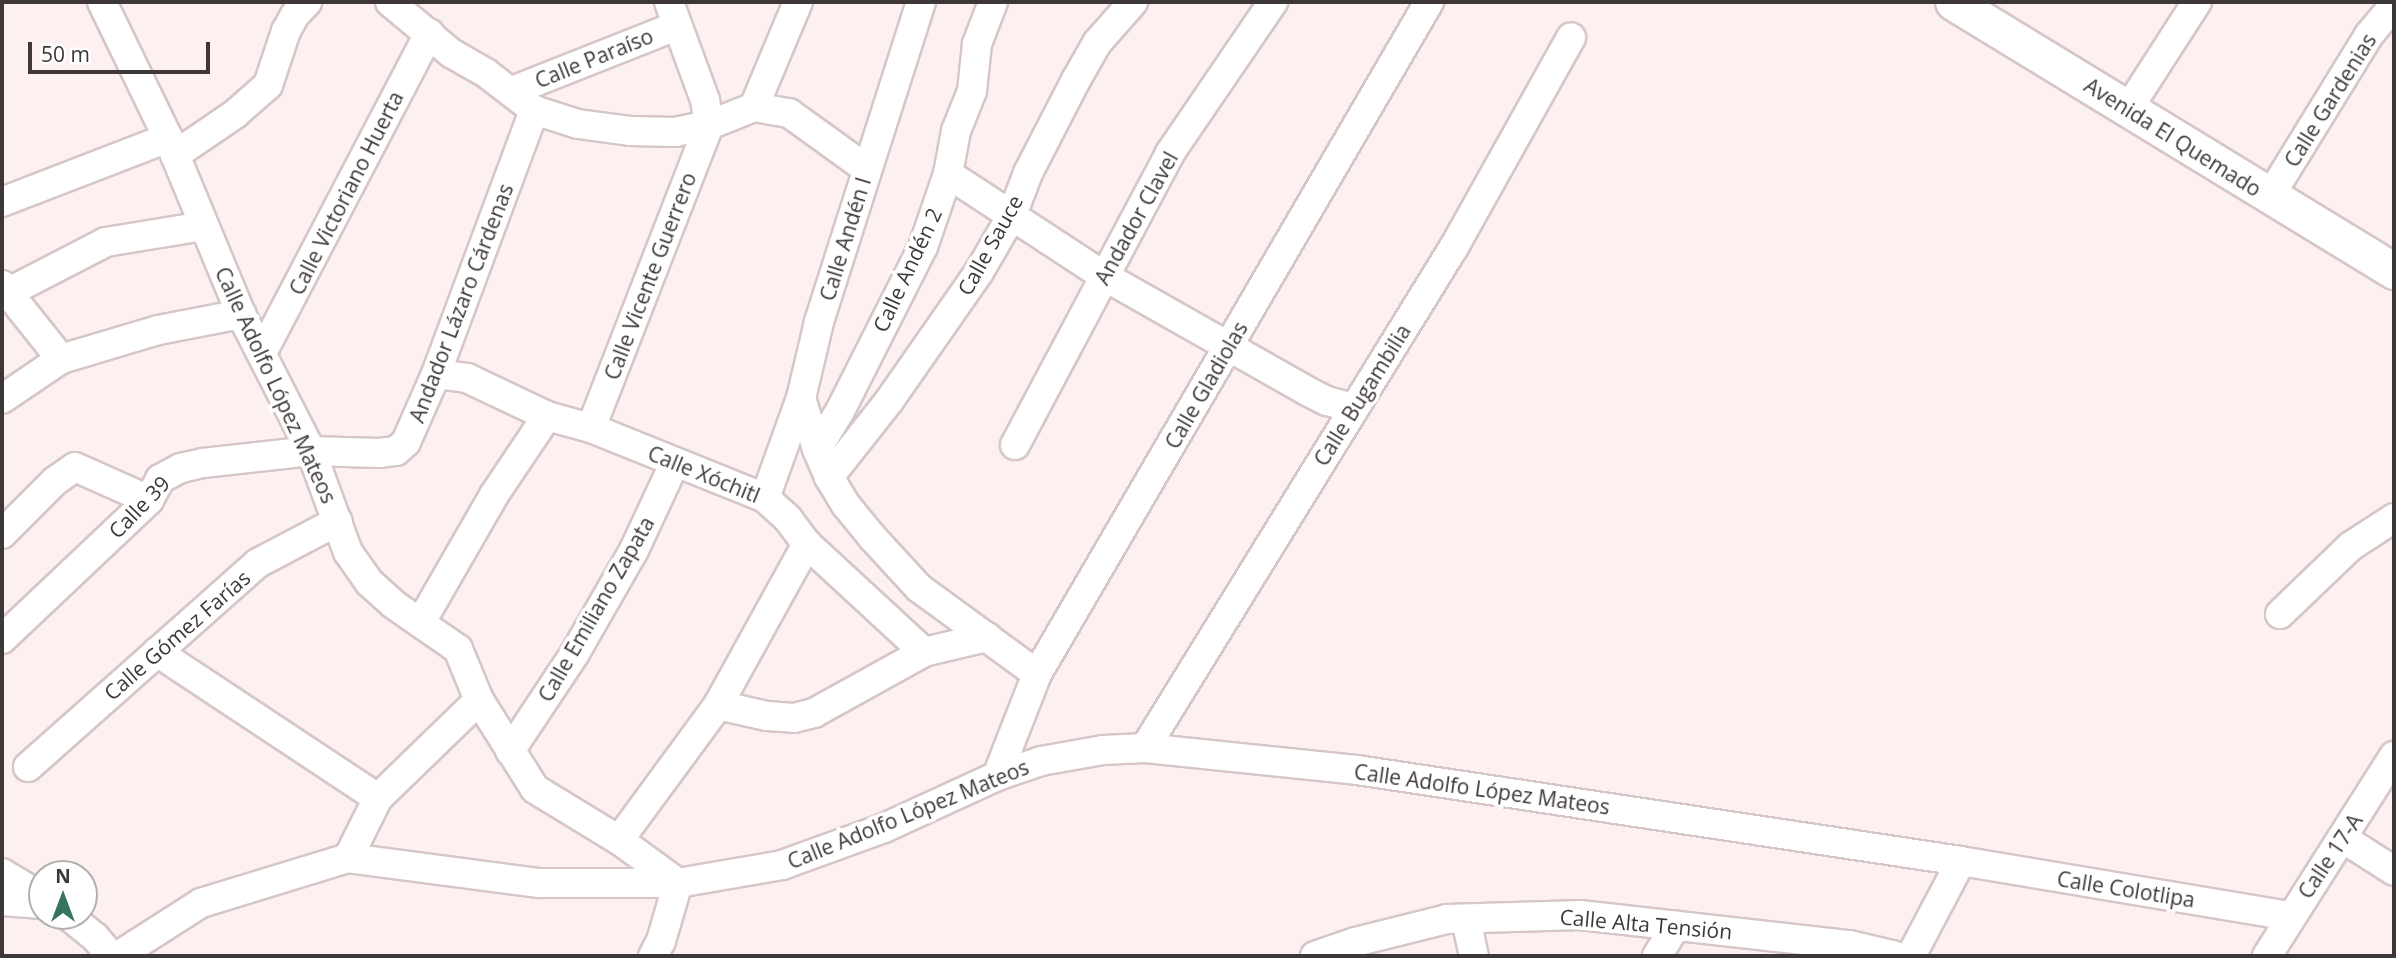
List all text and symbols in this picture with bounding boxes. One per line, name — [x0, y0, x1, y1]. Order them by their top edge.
street label: Calle Paraíso — [531, 23, 657, 93]
scale bar — [32, 28, 214, 72]
street label: Calle Gardenias — [2279, 29, 2381, 171]
text: 50 m — [41, 40, 90, 68]
street label: Avenida El Quemado — [2080, 72, 2266, 202]
street label: Calle Victoriano Huerta — [284, 87, 408, 299]
street label: Andador Clavel — [1089, 147, 1183, 289]
street label: Calle Vicente Guerrero — [599, 169, 701, 383]
street label: Calle Andén I — [814, 174, 876, 304]
street label: Andador Lázaro Cárdenas — [404, 180, 518, 426]
street label: Calle Sauce — [952, 190, 1028, 300]
street label: Calle Andén 2 — [867, 204, 947, 336]
street label: Calle Adolfo López Mateos — [210, 263, 342, 507]
street label: Calle Gladiolas — [1159, 317, 1253, 453]
street label: Calle Bugambilia — [1308, 320, 1416, 470]
street label: Calle Xóchitl — [644, 440, 764, 508]
street label: Calle 39 — [103, 471, 175, 543]
street label: Calle Emiliano Zapata — [533, 512, 659, 706]
street label: Calle Gómez Farías — [99, 565, 255, 705]
street label: Calle Adolfo López Mateos — [784, 754, 1032, 874]
street label: Calle Adolfo López Mateos — [1353, 759, 1611, 819]
street label: Calle 17-A — [2292, 809, 2368, 903]
north arrow — [28, 860, 98, 930]
text: N — [55, 863, 71, 889]
street label: Calle Colotlipa — [2055, 866, 2197, 912]
street label: Calle Alta Tensión — [1559, 904, 1733, 944]

